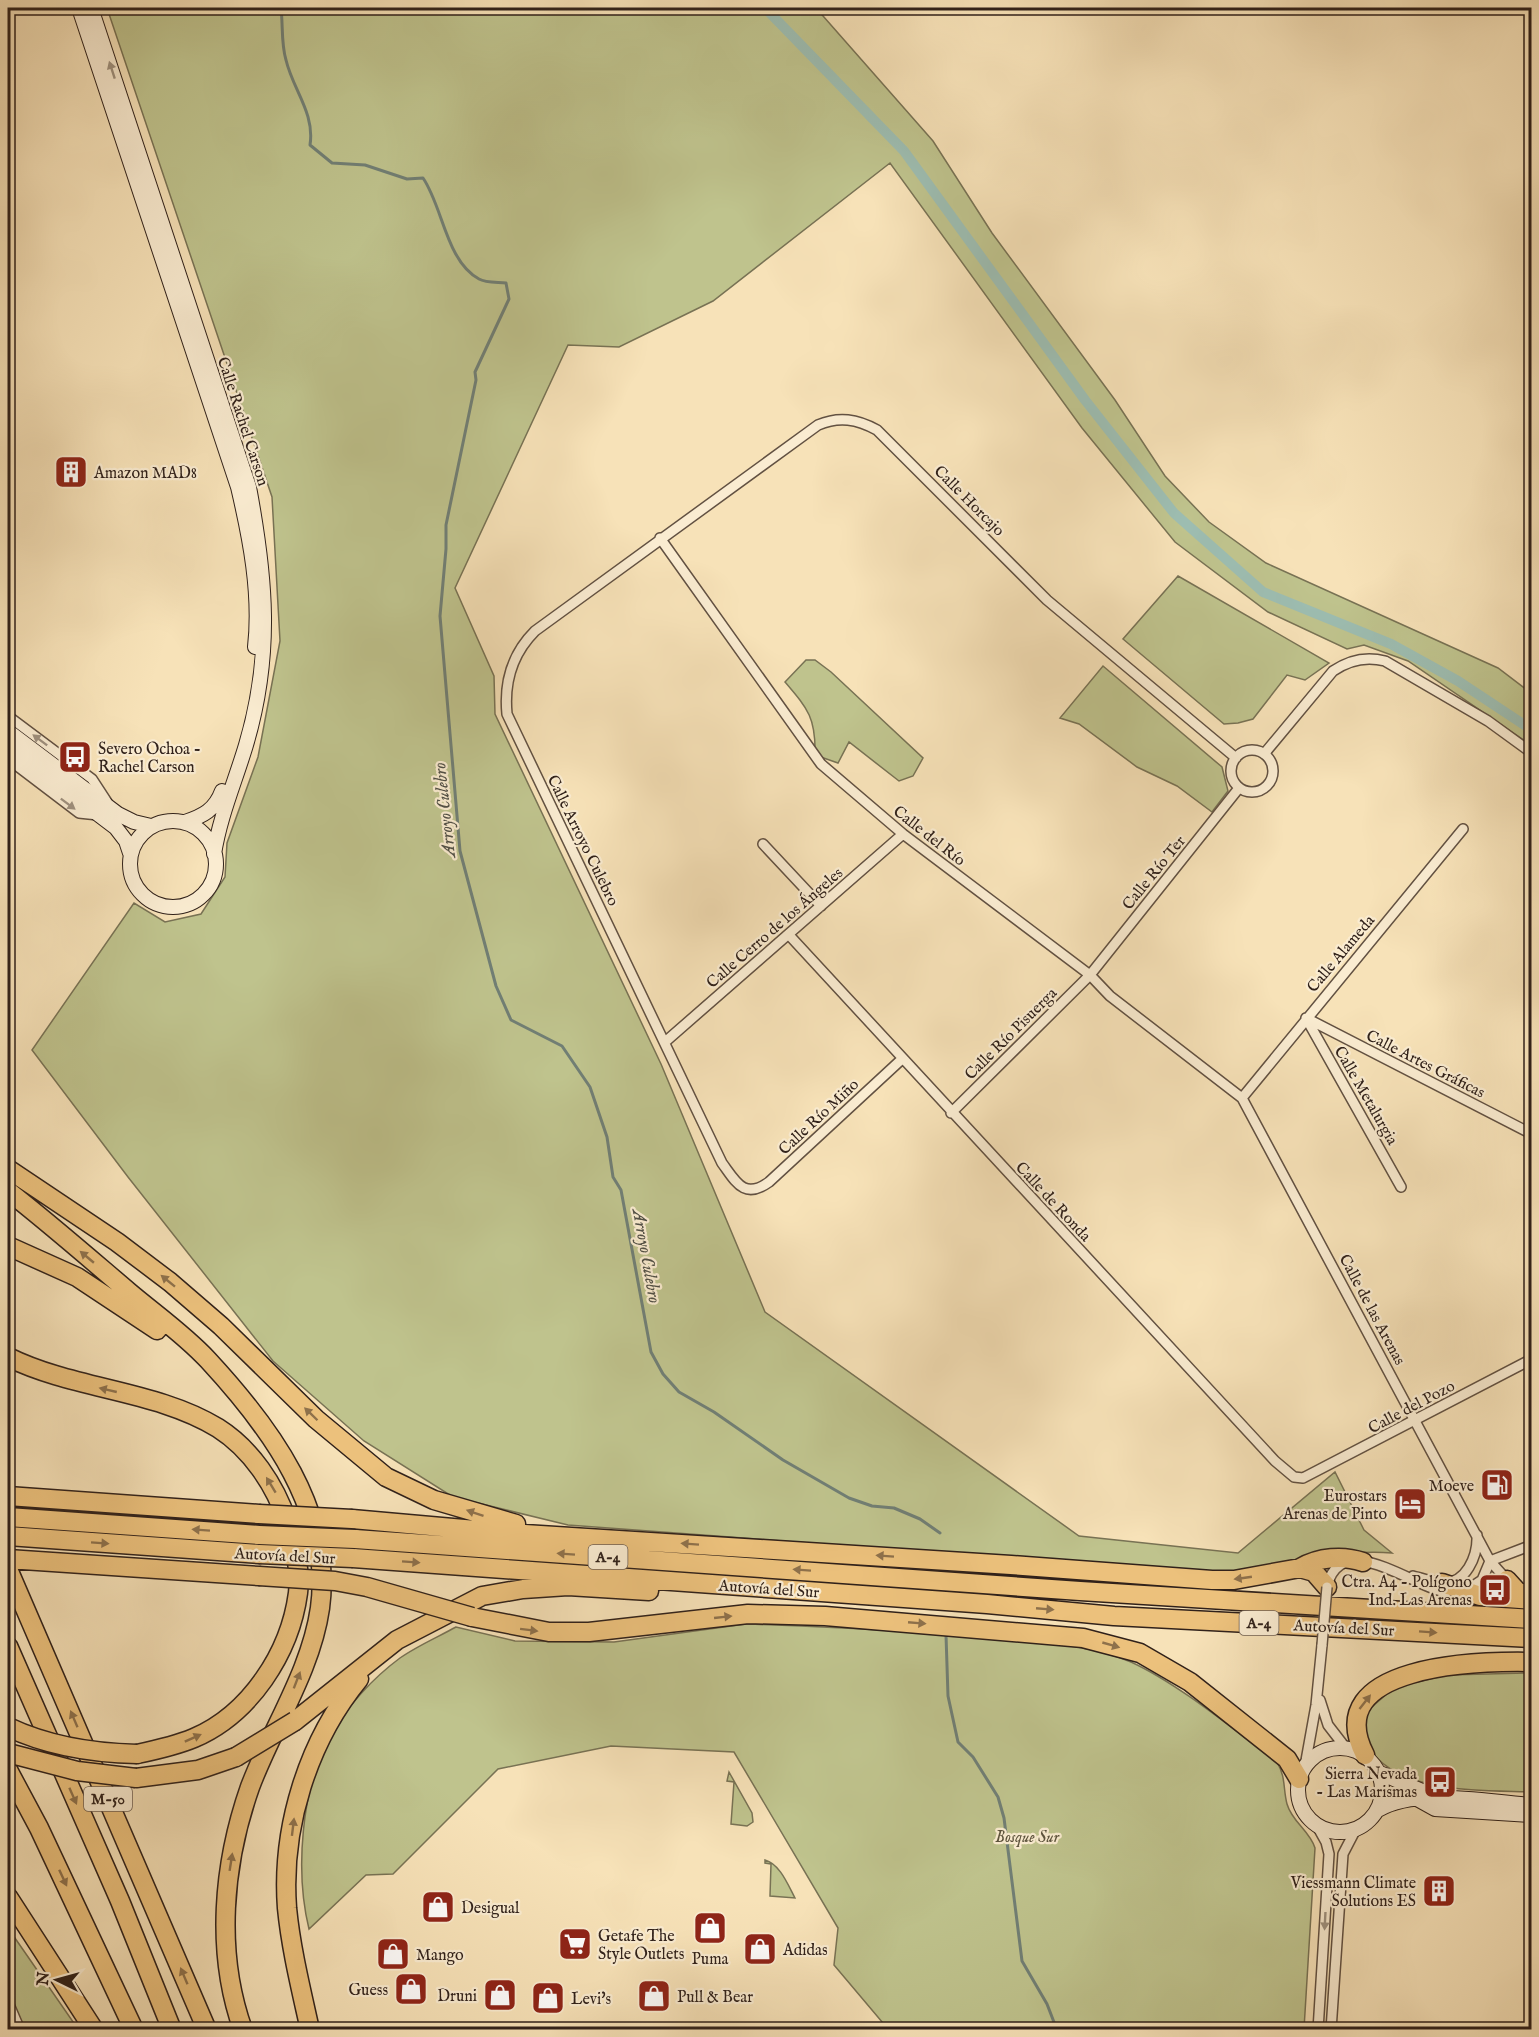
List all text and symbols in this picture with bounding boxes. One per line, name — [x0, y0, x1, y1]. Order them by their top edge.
one-way arrow — [106, 61, 116, 79]
street label: Calle Rachel Carson — [212, 355, 273, 489]
building icon: Amazon MAD8 — [53, 454, 89, 490]
street label: Calle Horcajo — [929, 462, 1008, 541]
place label: Amazon MAD8 — [93, 464, 197, 484]
one-way arrow — [32, 734, 48, 746]
bus stop icon: Severo Ochoa - Rachel Carson — [57, 739, 93, 775]
place label: Severo Ochoa - Rachel Carson — [98, 740, 201, 778]
water label: Arroyo Culebro — [429, 761, 462, 860]
street label: Calle Arroyo Culebro — [542, 772, 623, 910]
one-way arrow — [60, 798, 76, 811]
street label: Calle del Río — [889, 802, 969, 871]
street label: Calle Río Ter — [1119, 832, 1191, 914]
street label: Calle Cerro de los Ángeles — [702, 862, 848, 993]
street label: Calle Alameda — [1303, 911, 1380, 997]
street label: Calle Río Pisuerga — [961, 984, 1062, 1085]
street label: Calle Artes Gráficas — [1362, 1026, 1488, 1104]
street label: Calle Metalurgia — [1329, 1043, 1402, 1149]
street label: Calle Río Miño — [775, 1075, 864, 1160]
street label: Calle de Ronda — [1010, 1158, 1095, 1247]
water label: Arroyo Culebro — [626, 1205, 665, 1305]
one-way arrow — [79, 1250, 95, 1263]
street label: Calle de las Arenas — [1334, 1251, 1409, 1369]
one-way arrow — [160, 1274, 176, 1287]
street label: Calle del Pozo — [1365, 1376, 1459, 1439]
one-way arrow — [99, 1385, 118, 1395]
one-way arrow — [304, 1407, 318, 1421]
fuel station icon: Moeve — [1479, 1467, 1515, 1503]
one-way arrow — [266, 1476, 276, 1493]
place label: Moeve — [1429, 1477, 1474, 1497]
hotel icon: Eurostars Arenas de Pinto — [1392, 1486, 1428, 1522]
place label: Eurostars Arenas de Pinto — [1282, 1487, 1387, 1525]
one-way arrow — [466, 1508, 484, 1518]
one-way arrow — [192, 1526, 211, 1535]
one-way arrow — [91, 1538, 110, 1548]
one-way arrow — [681, 1539, 700, 1548]
street label: Autovía del Sur — [233, 1544, 336, 1570]
road number: A-4 — [588, 1545, 628, 1569]
one-way arrow — [556, 1549, 575, 1559]
one-way arrow — [875, 1552, 894, 1561]
one-way arrow — [402, 1558, 421, 1567]
one-way arrow — [793, 1566, 812, 1575]
bus stop icon: Ctra. A4 - Polígono Ind. Las Arenas — [1477, 1572, 1513, 1608]
place label: Ctra. A4 - Polígono Ind. Las Arenas — [1342, 1573, 1472, 1611]
one-way arrow — [1234, 1574, 1253, 1583]
street label: Autovía del Sur — [717, 1576, 820, 1604]
one-way arrow — [1036, 1604, 1055, 1614]
road number: A-4 — [1240, 1611, 1278, 1635]
one-way arrow — [713, 1612, 732, 1622]
street label: Autovía del Sur — [1292, 1616, 1395, 1642]
one-way arrow — [908, 1618, 927, 1628]
one-way arrow — [520, 1625, 539, 1634]
one-way arrow — [1419, 1627, 1438, 1637]
one-way arrow — [1102, 1640, 1120, 1650]
one-way arrow — [293, 1671, 302, 1689]
one-way arrow — [1359, 1694, 1371, 1709]
one-way arrow — [69, 1710, 79, 1728]
one-way arrow — [184, 1733, 202, 1743]
bus stop icon: Sierra Nevada - Las Marismas — [1422, 1764, 1458, 1800]
place label: Sierra Nevada - Las Marismas — [1316, 1765, 1417, 1803]
one-way arrow — [69, 1787, 79, 1805]
road number: M-50 — [84, 1787, 132, 1811]
one-way arrow — [288, 1817, 298, 1836]
park label: Bosque Sur — [995, 1828, 1061, 1848]
one-way arrow — [226, 1853, 235, 1872]
one-way arrow — [59, 1870, 68, 1887]
building icon: Viessmann Climate Solutions ES — [1421, 1873, 1457, 1909]
place label: Viessmann Climate Solutions ES — [1290, 1874, 1416, 1912]
shop icon: Desigual — [420, 1889, 456, 1925]
place label: Desigual — [461, 1899, 520, 1919]
shop icon: Puma — [692, 1910, 728, 1946]
one-way arrow — [1321, 1912, 1330, 1931]
supermarket icon: Getafe The Style Outlets — [557, 1926, 593, 1962]
place label: Getafe The Style Outlets — [598, 1927, 685, 1965]
shop icon: Adidas — [742, 1931, 778, 1967]
shop icon: Mango — [375, 1936, 411, 1972]
place label: Adidas — [782, 1941, 828, 1961]
place label: Mango — [416, 1946, 464, 1966]
north arrow — [27, 1950, 87, 2010]
place label: Puma — [692, 1950, 728, 1970]
one-way arrow — [179, 1966, 189, 1984]
text: N — [33, 1971, 55, 1988]
shop icon: Guess — [393, 1971, 429, 2007]
shop icon: Druni — [482, 1977, 518, 2013]
shop icon: Pull & Bear — [636, 1978, 672, 2014]
shop icon: Levi's — [530, 1980, 566, 2016]
place label: Guess — [348, 1981, 388, 2001]
place label: Druni — [437, 1987, 477, 2007]
place label: Pull & Bear — [677, 1988, 753, 2008]
place label: Levi's — [571, 1990, 612, 2010]

